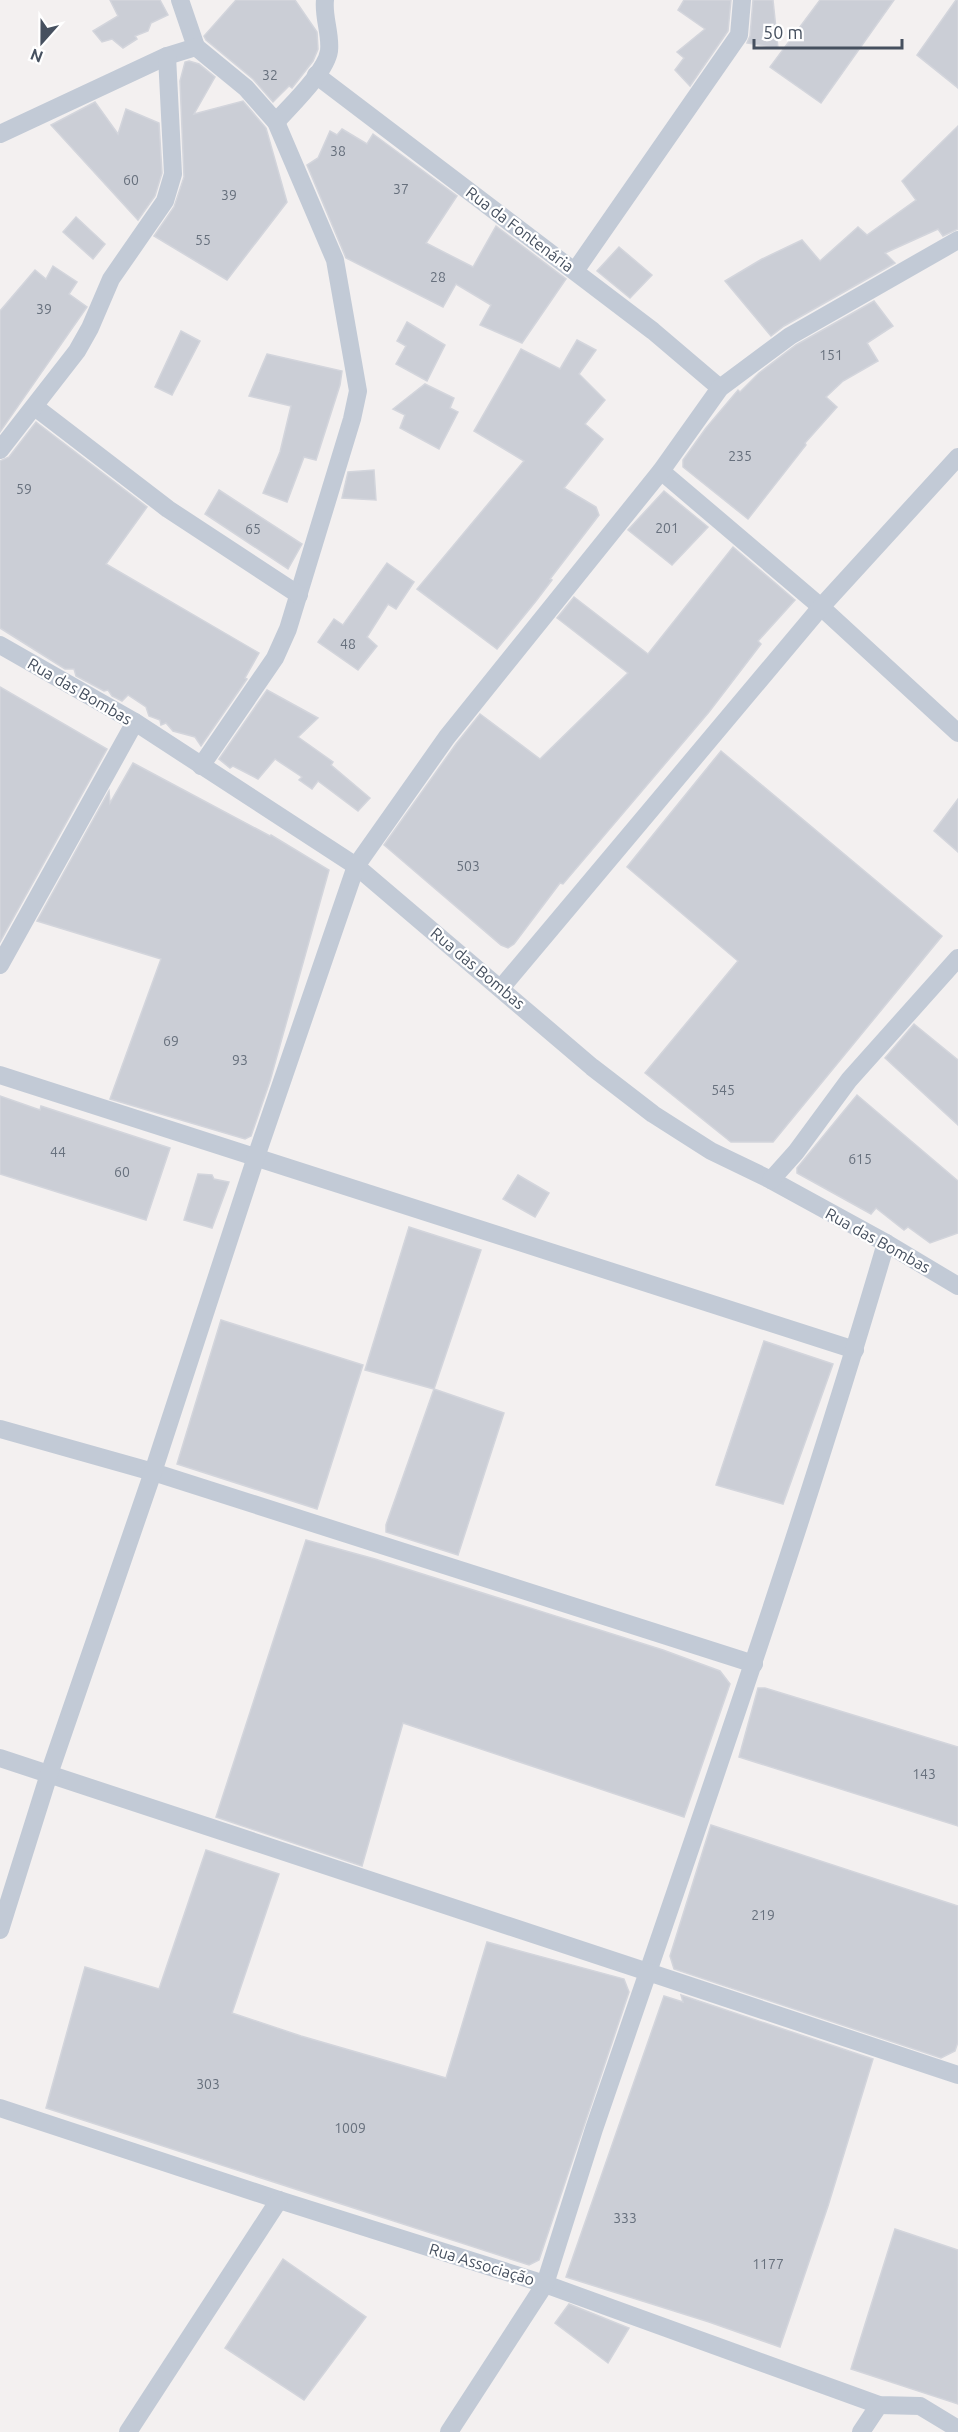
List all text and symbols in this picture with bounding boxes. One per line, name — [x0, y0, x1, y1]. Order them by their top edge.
north arrow — [12, 12, 72, 72]
scale bar — [754, 12, 902, 50]
text: 50 m — [763, 22, 803, 42]
text: N — [28, 45, 45, 67]
house number: 32 — [262, 67, 278, 83]
house number: 38 — [330, 143, 346, 159]
house number: 60 — [123, 172, 139, 188]
house number: 37 — [393, 181, 409, 197]
street label: Rua da Fontenária — [463, 183, 577, 275]
house number: 39 — [221, 187, 237, 203]
house number: 55 — [195, 232, 211, 248]
house number: 28 — [430, 269, 446, 285]
house number: 39 — [36, 301, 52, 317]
house number: 151 — [819, 347, 843, 363]
house number: 235 — [728, 448, 752, 464]
house number: 59 — [16, 481, 32, 497]
house number: 201 — [655, 520, 679, 536]
house number: 65 — [245, 521, 261, 537]
house number: 48 — [340, 636, 356, 652]
street label: Rua das Bombas — [25, 654, 135, 728]
house number: 503 — [456, 858, 480, 874]
street label: Rua das Bombas — [427, 923, 529, 1013]
house number: 69 — [163, 1033, 179, 1049]
house number: 93 — [232, 1052, 248, 1068]
house number: 545 — [711, 1082, 735, 1098]
house number: 44 — [50, 1144, 66, 1160]
house number: 615 — [848, 1151, 872, 1167]
house number: 60 — [114, 1164, 130, 1180]
street label: Rua das Bombas — [822, 1204, 934, 1276]
house number: 143 — [912, 1766, 936, 1782]
house number: 219 — [751, 1907, 775, 1923]
house number: 303 — [196, 2076, 220, 2092]
house number: 1009 — [334, 2120, 366, 2136]
house number: 333 — [613, 2210, 637, 2226]
street label: Rua Associação — [427, 2239, 537, 2289]
house number: 1177 — [752, 2256, 784, 2272]

